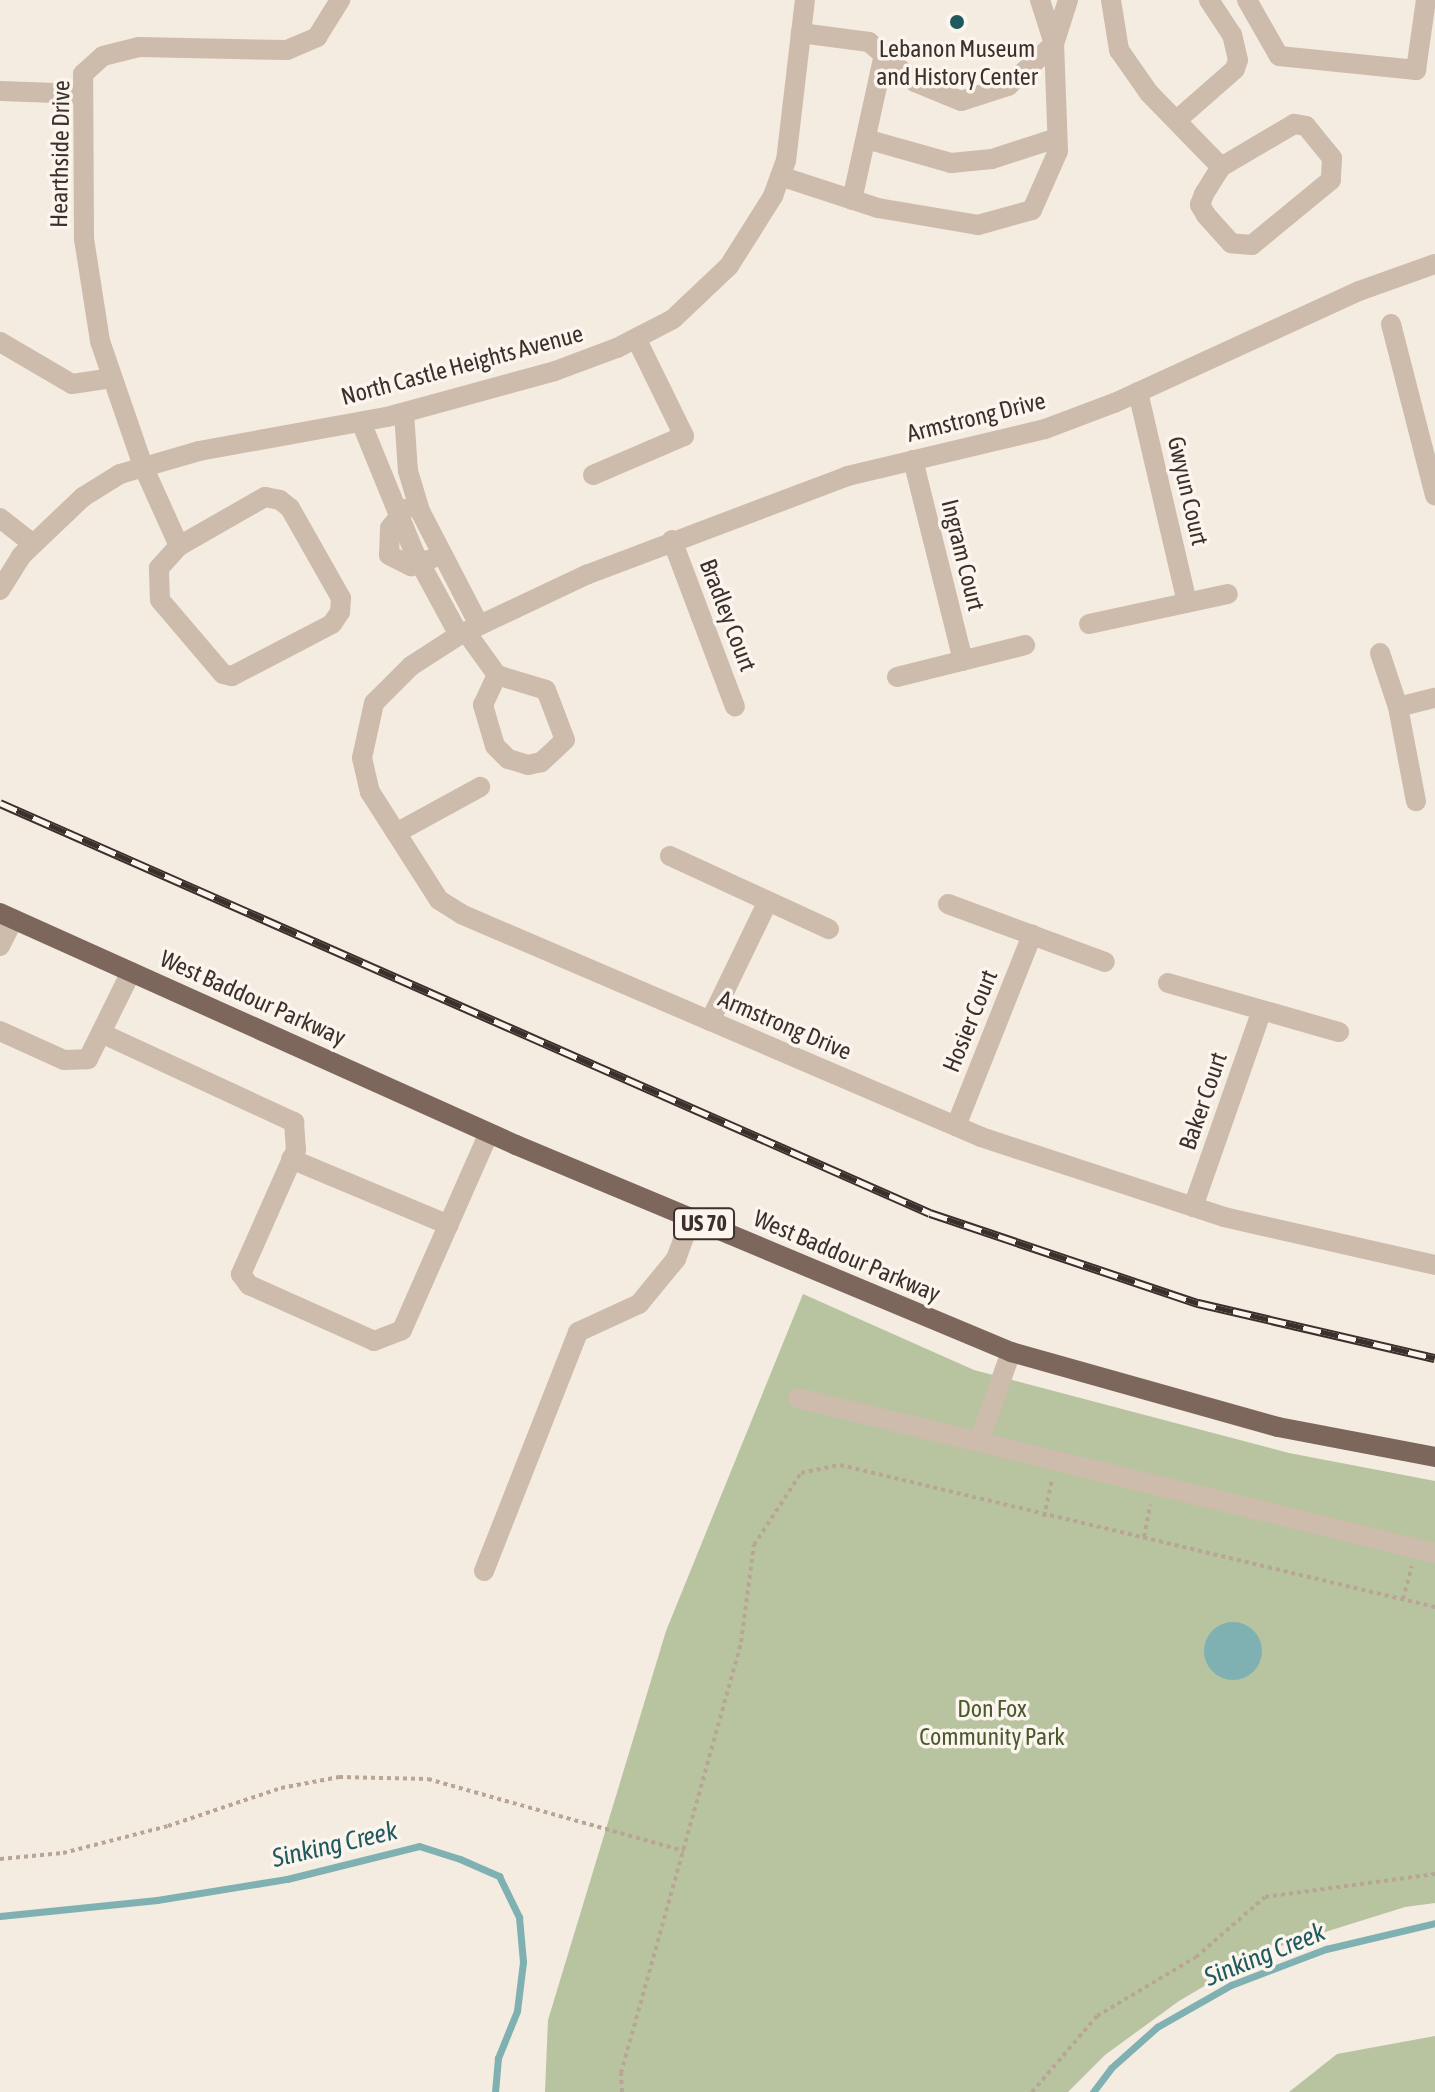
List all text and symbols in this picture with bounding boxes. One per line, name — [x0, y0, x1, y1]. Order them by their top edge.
marker: Lebanon Museum and History Center — [948, 13, 966, 31]
place label: Lebanon Museum and History Center — [876, 35, 1038, 91]
street label: Hearthside Drive — [44, 80, 76, 228]
street label: North Castle Heights Avenue — [338, 319, 586, 411]
street label: Armstrong Drive — [904, 386, 1048, 448]
street label: Gwyun Court — [1161, 434, 1215, 548]
street label: Ingram Court — [935, 496, 991, 614]
street label: Bradley Court — [693, 555, 763, 675]
street label: West Baddour Parkway — [156, 944, 350, 1052]
street label: Hosier Court — [936, 966, 1004, 1076]
street label: Armstrong Drive — [714, 984, 856, 1066]
street label: Baker Court — [1173, 1048, 1233, 1154]
street label: West Baddour Parkway — [749, 1204, 945, 1308]
road number: US 70 — [672, 1206, 736, 1242]
park label: Don Fox Community Park — [919, 1695, 1065, 1751]
water label: Sinking Creek — [269, 1815, 401, 1875]
water label: Sinking Creek — [1200, 1917, 1330, 1993]

